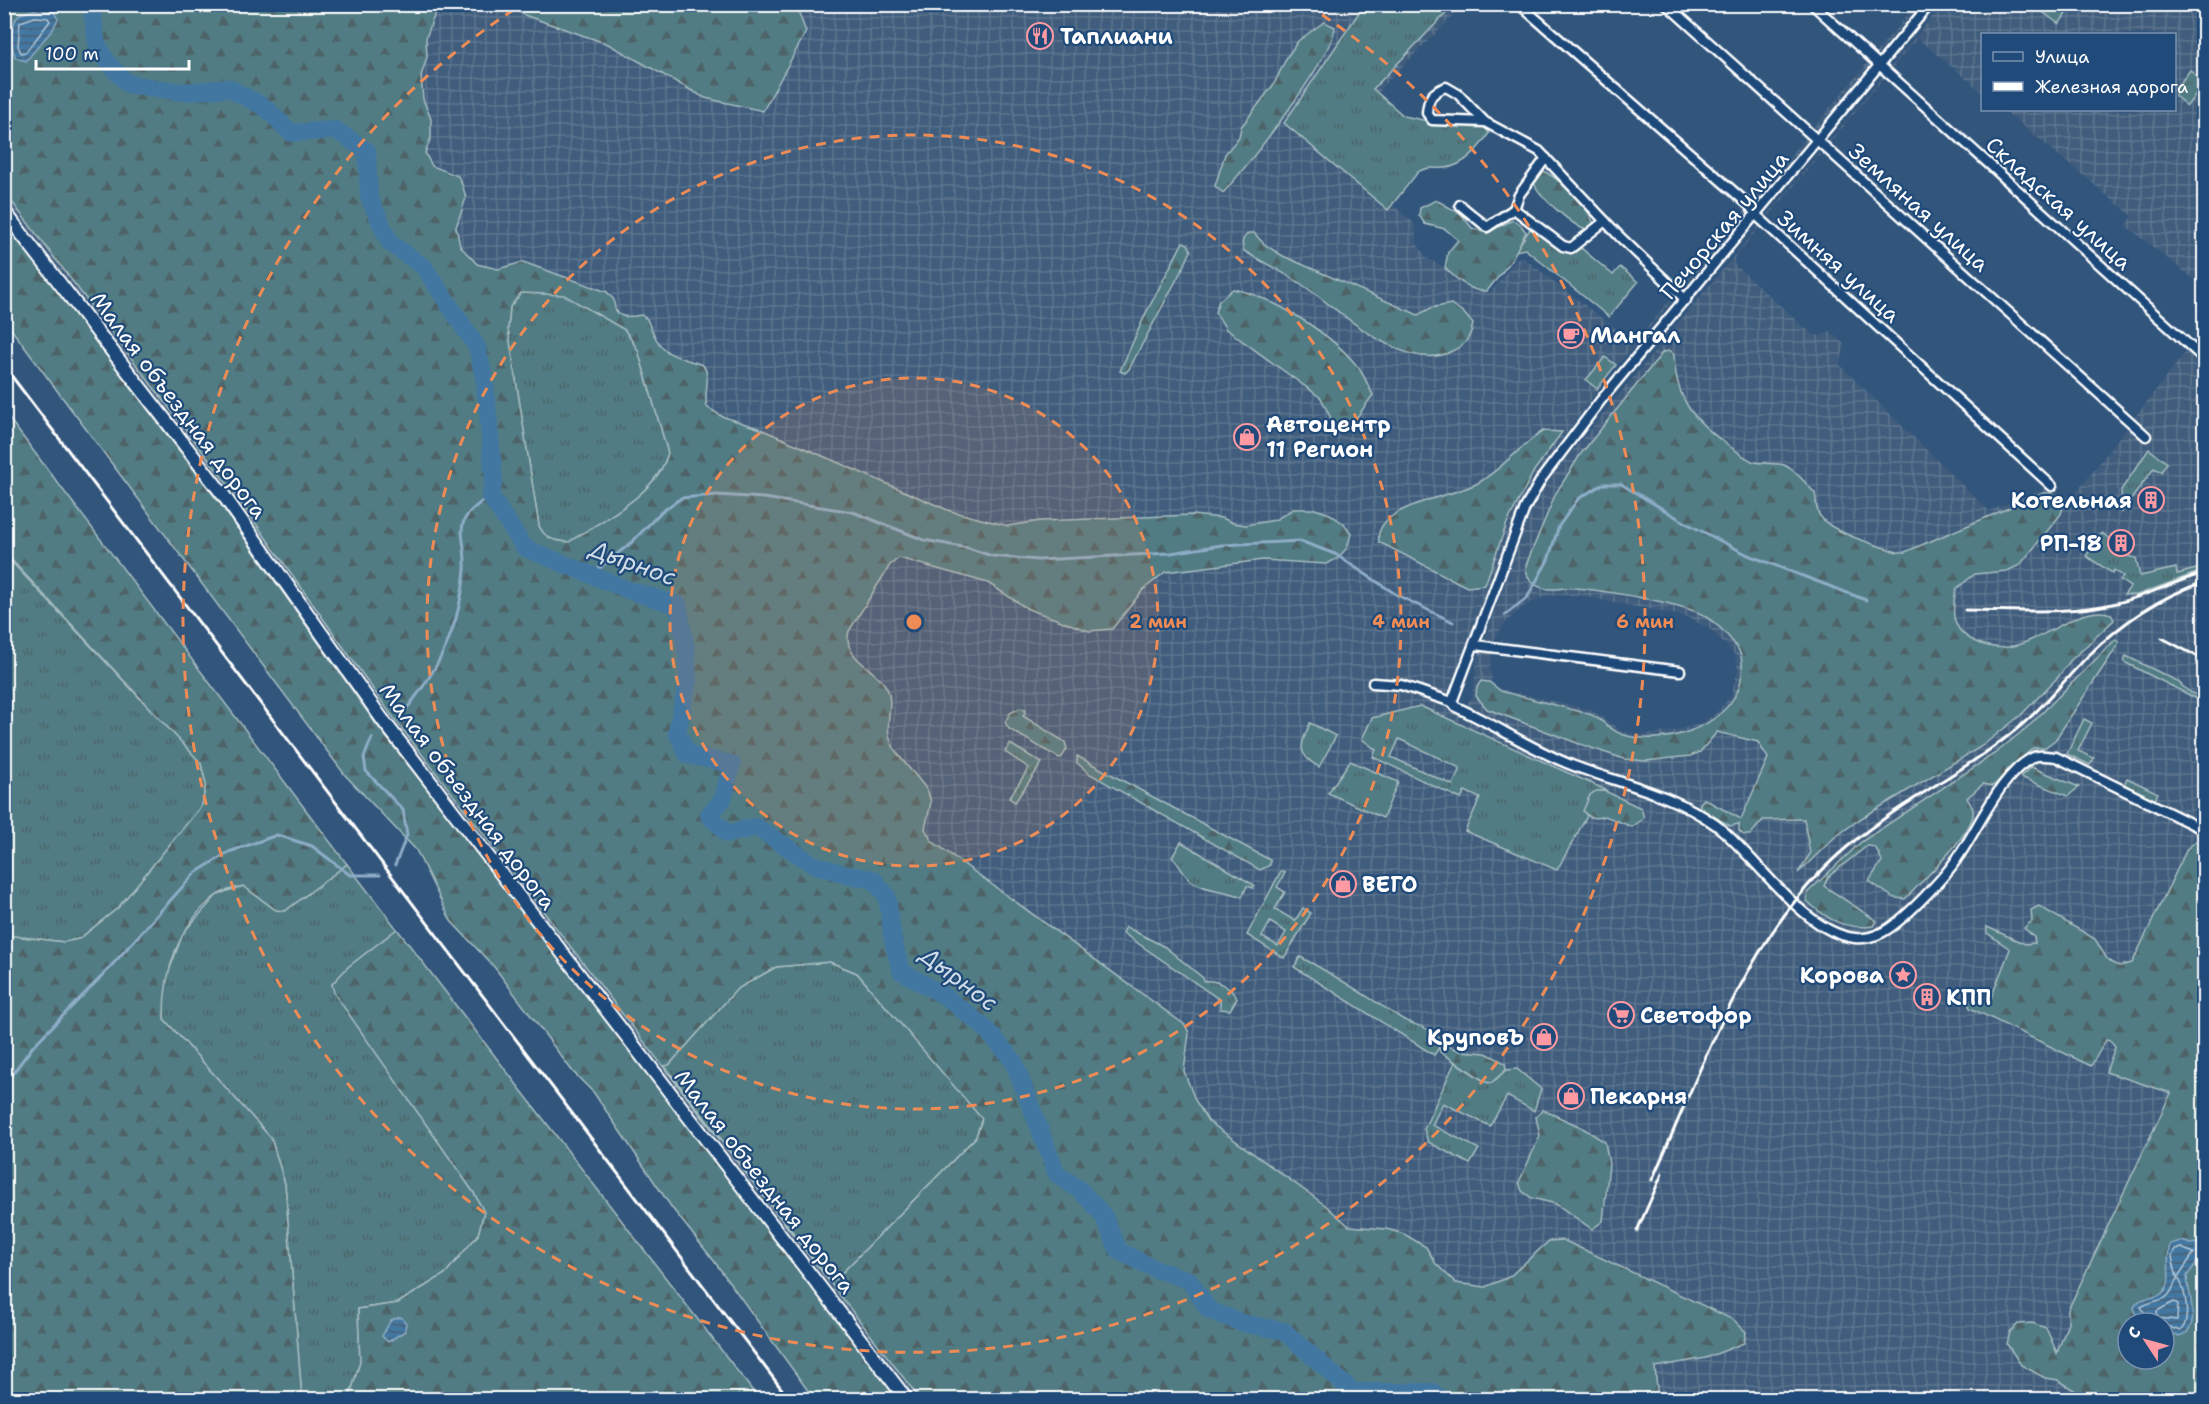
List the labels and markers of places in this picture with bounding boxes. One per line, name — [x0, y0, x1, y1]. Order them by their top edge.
restaurant icon: Таплиани — [1025, 21, 1055, 51]
place label: Таплиани — [1060, 22, 1173, 51]
cafe icon: Мангал — [1556, 320, 1586, 350]
place label: Мангал — [1590, 321, 1681, 350]
place label: Автоцентр 11 Регион — [1266, 410, 1391, 464]
shop icon: Автоцентр 11 Регион — [1232, 422, 1262, 452]
building icon: Котельная — [2136, 485, 2166, 515]
place label: Котельная — [2011, 486, 2132, 515]
building icon: РП-18 — [2106, 528, 2136, 558]
place label: РП-18 — [2040, 529, 2102, 558]
centre of rings — [904, 612, 924, 632]
shop icon: ВЕГО — [1328, 869, 1358, 899]
place label: ВЕГО — [1362, 870, 1418, 899]
place icon: Корова — [1888, 960, 1918, 990]
place label: Корова — [1800, 961, 1884, 990]
building icon: КПП — [1912, 982, 1942, 1012]
place label: КПП — [1946, 983, 1991, 1012]
supermarket icon: Светофор — [1606, 1000, 1636, 1030]
place label: Светофор — [1640, 1001, 1752, 1030]
shop icon: КруповЪ — [1529, 1022, 1559, 1052]
place label: КруповЪ — [1427, 1023, 1524, 1052]
shop icon: Пекарня — [1556, 1081, 1586, 1111]
place label: Пекарня — [1590, 1082, 1687, 1111]

